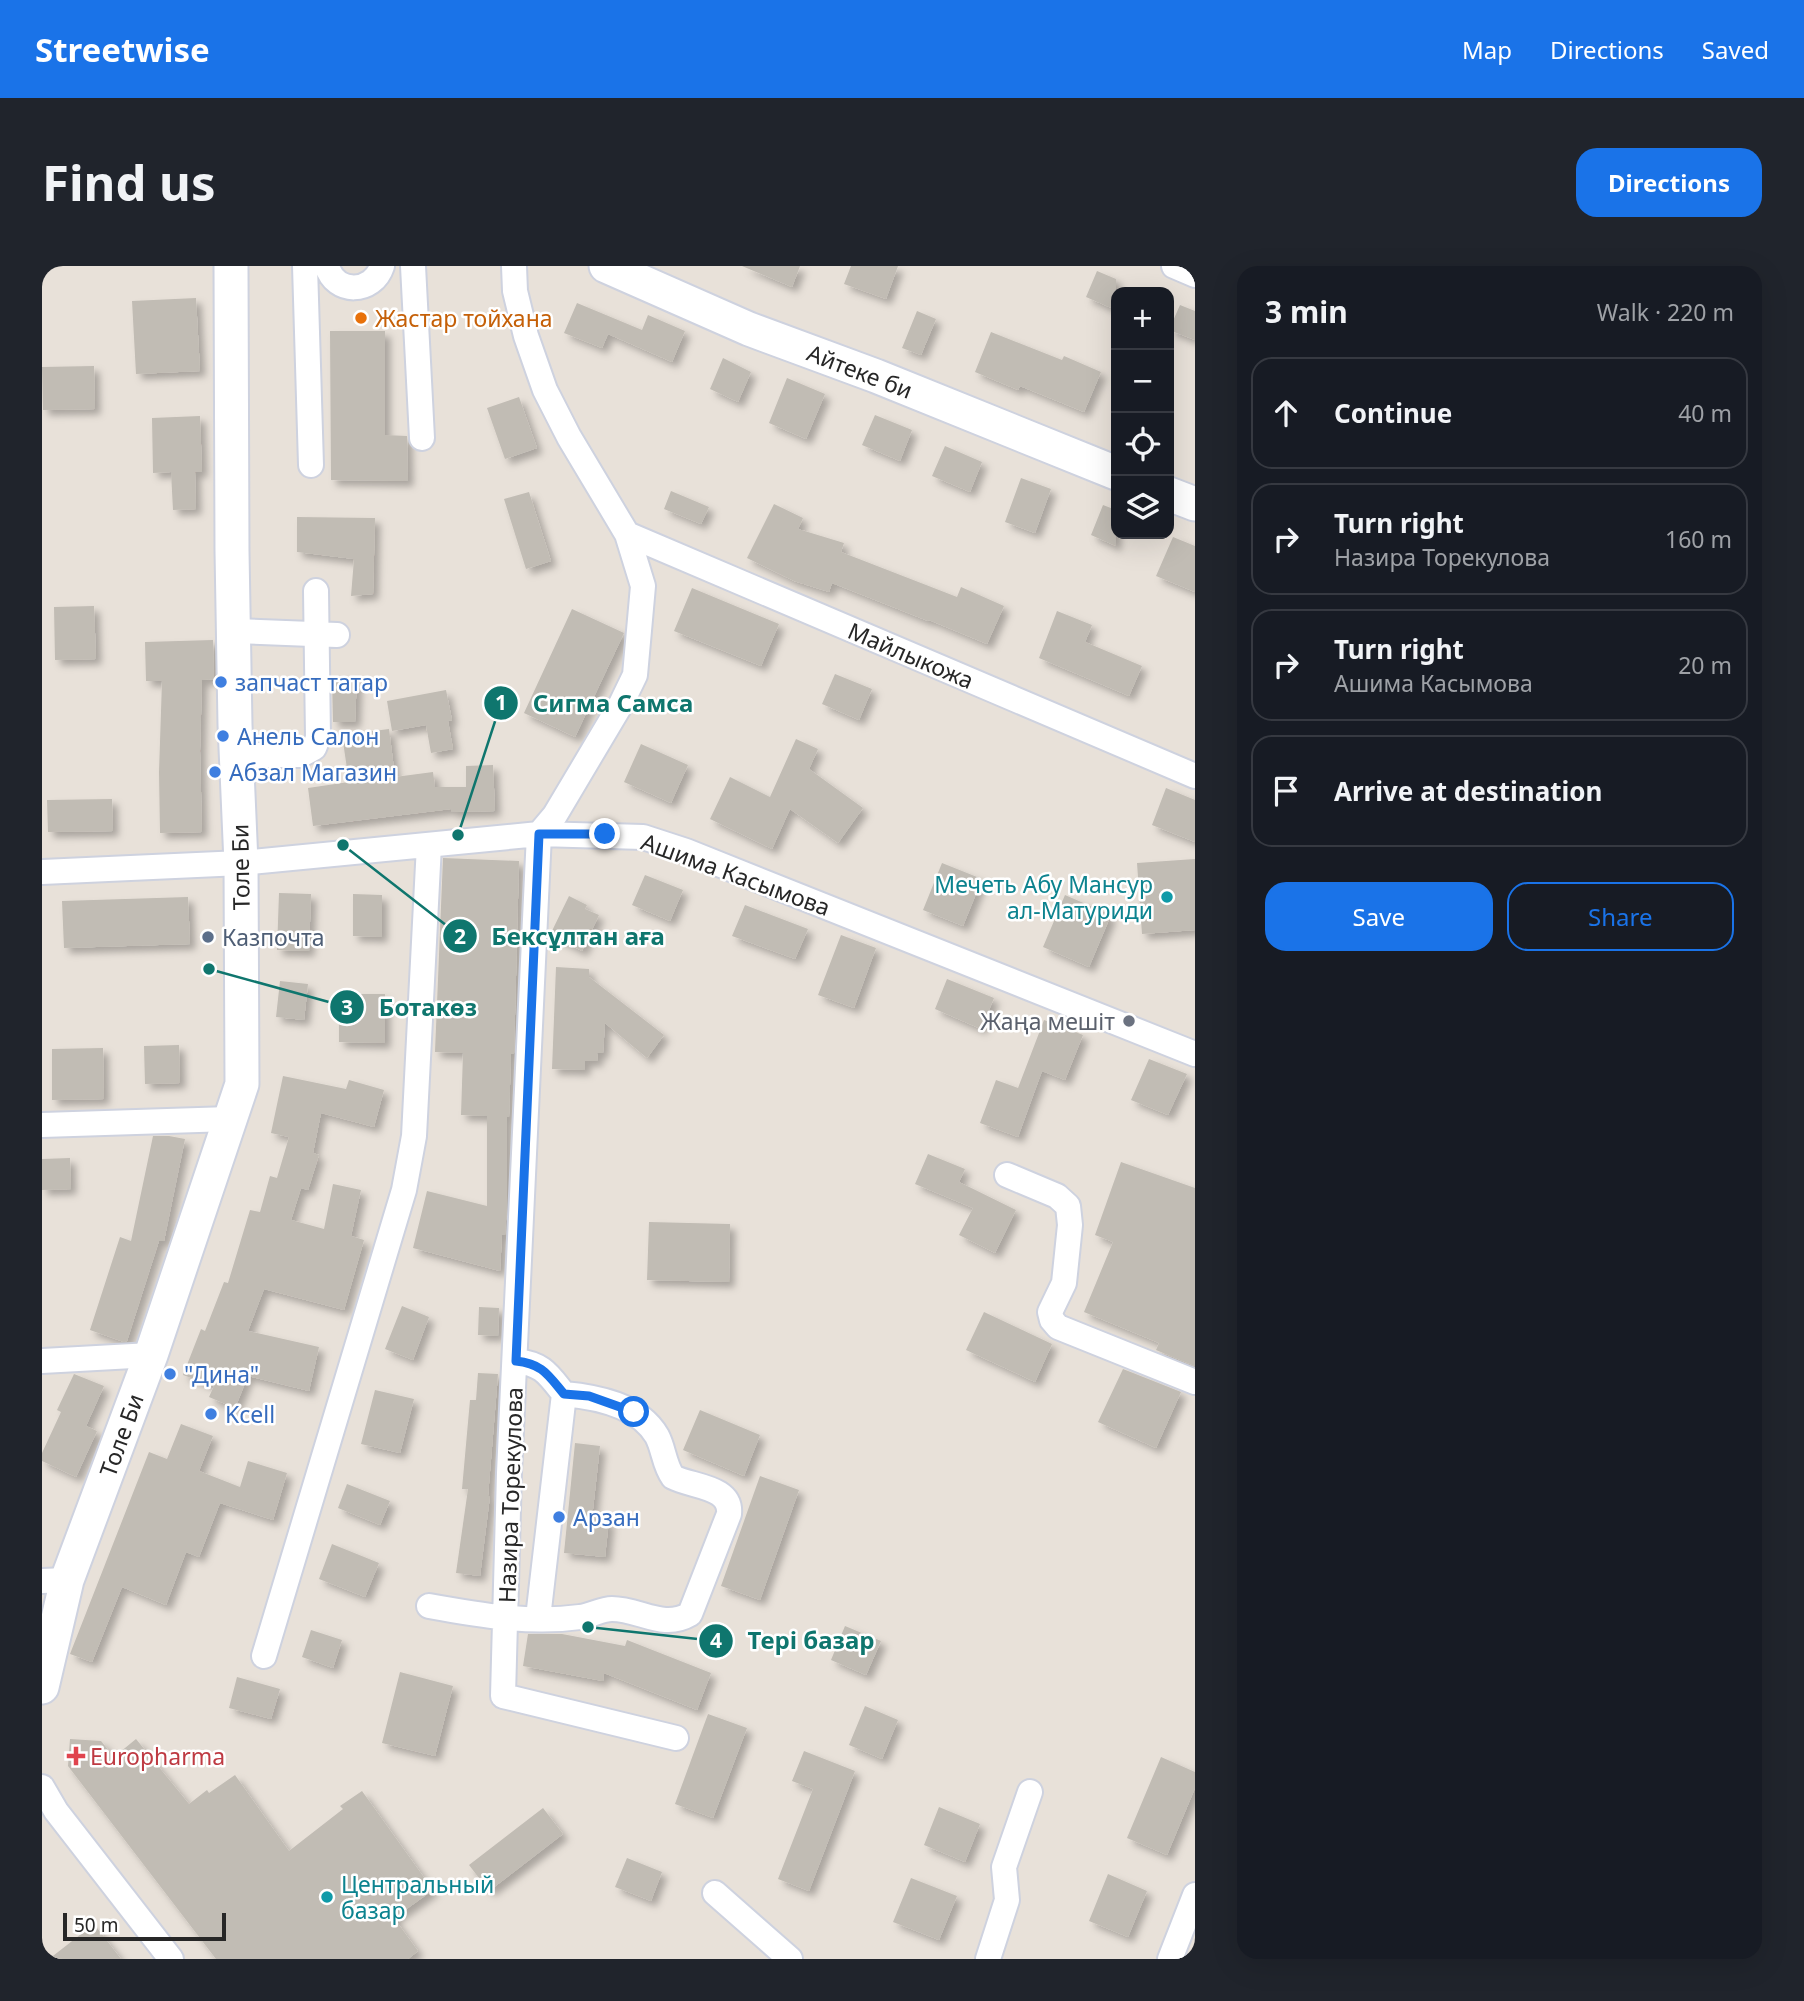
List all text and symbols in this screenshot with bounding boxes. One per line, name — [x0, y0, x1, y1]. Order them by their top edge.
text: Streetwise — [35, 27, 210, 72]
text: Map — [1462, 33, 1512, 66]
text: Directions — [1550, 33, 1664, 66]
text: Saved — [1702, 33, 1769, 66]
button: Directions — [1576, 148, 1762, 217]
text: Find us — [42, 149, 216, 215]
map controls — [1111, 287, 1174, 539]
button: + — [1111, 287, 1174, 350]
text: 3 min — [1265, 291, 1348, 332]
text: Walk · 220 m — [1597, 296, 1734, 328]
place label: Жастар тойхана — [375, 302, 553, 334]
marker: Жастар тойхана — [353, 310, 369, 326]
street label: Айтеке би — [803, 336, 917, 406]
button: − — [1111, 350, 1174, 413]
icon: ahead — [1267, 394, 1305, 432]
text: Continue — [1334, 395, 1452, 431]
text: 40 m — [1678, 397, 1732, 429]
button: locate — [1111, 413, 1174, 476]
button: layers — [1111, 476, 1174, 539]
text: Turn right — [1334, 505, 1464, 541]
icon: right — [1267, 520, 1305, 558]
text: 160 m — [1665, 523, 1732, 555]
text: Назира Торекулова — [1334, 541, 1550, 573]
street label: Майлыкожа — [843, 614, 979, 696]
text: Turn right — [1334, 631, 1464, 667]
icon: right — [1267, 646, 1305, 684]
text: 20 m — [1678, 649, 1732, 681]
place label: запчаст татар — [235, 666, 388, 698]
text: Ашима Касымова — [1334, 667, 1533, 699]
marker: запчаст татар — [213, 674, 229, 690]
callout: Сигма Самса — [484, 681, 707, 726]
text: Сигма Самса — [533, 686, 693, 719]
text: 1 — [495, 688, 507, 716]
place label: Анель Салон — [237, 720, 379, 752]
marker: Анель Салон — [215, 728, 231, 744]
place label: Абзал Магазин — [229, 756, 397, 788]
marker: Абзал Магазин — [207, 764, 223, 780]
icon: arrive — [1267, 772, 1305, 810]
text: Arrive at destination — [1334, 773, 1603, 809]
route end — [589, 818, 620, 849]
street label: Толе Би — [223, 824, 257, 910]
street label: Ашима Касымова — [637, 825, 835, 923]
place label: Мечеть Абу Мансур ал-Матуриди — [934, 868, 1153, 926]
button: Save — [1265, 882, 1493, 951]
button: Share — [1507, 882, 1734, 951]
marker: Мечеть Абу Мансур ал-Матуриди — [1159, 889, 1175, 905]
callout: Бексұлтан аға — [442, 914, 679, 959]
text: Бексұлтан аға — [491, 919, 665, 952]
place label: Казпочта — [222, 921, 325, 953]
text: 2 — [454, 922, 466, 950]
marker: Казпочта — [200, 929, 216, 945]
callout: Ботакөз — [329, 985, 491, 1030]
text: Ботакөз — [379, 990, 477, 1023]
text: 3 — [341, 993, 353, 1021]
place label: Жаңа мешіт — [980, 1005, 1115, 1037]
marker: Жаңа мешіт — [1121, 1013, 1137, 1029]
place label: "Дина" — [184, 1358, 259, 1390]
marker: "Дина" — [162, 1366, 178, 1382]
street label: Назира Торекулова — [490, 1386, 530, 1604]
street label: Толе Би — [91, 1389, 151, 1481]
route start — [618, 1396, 649, 1427]
place label: Kcell — [225, 1398, 275, 1430]
marker: Kcell — [203, 1406, 219, 1422]
place label: Арзан — [573, 1501, 640, 1533]
marker: Арзан — [551, 1509, 567, 1525]
callout: Тері базар — [699, 1618, 889, 1663]
text: Тері базар — [748, 1623, 874, 1656]
text: 4 — [710, 1626, 722, 1654]
place label: Europharma — [90, 1740, 225, 1772]
marker: Europharma — [68, 1748, 84, 1764]
place label: Центральный базар — [341, 1868, 494, 1926]
marker: Центральный базар — [319, 1889, 335, 1905]
scale bar — [63, 1910, 226, 1942]
text: 50 m — [74, 1912, 118, 1938]

